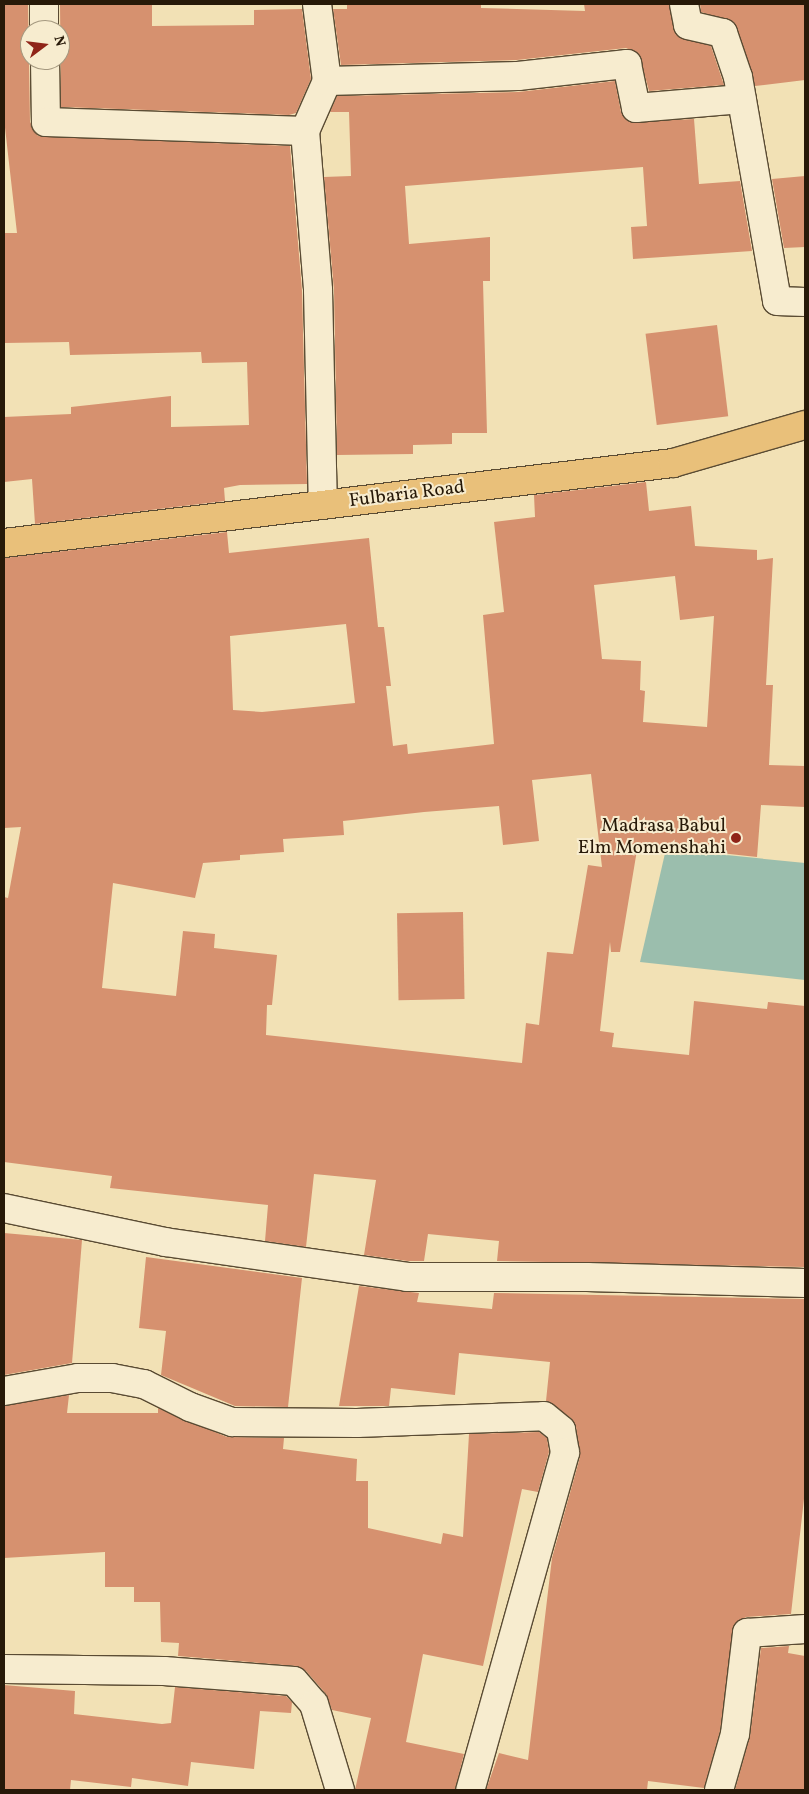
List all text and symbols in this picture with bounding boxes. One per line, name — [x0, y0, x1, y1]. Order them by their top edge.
north arrow — [20, 20, 70, 70]
text: N — [49, 34, 69, 49]
street label: Fulbaria Road — [348, 477, 466, 513]
place label: Madrasa Babul Elm Momenshahi — [578, 816, 726, 860]
marker: Madrasa Babul Elm Momenshahi — [730, 832, 742, 844]

